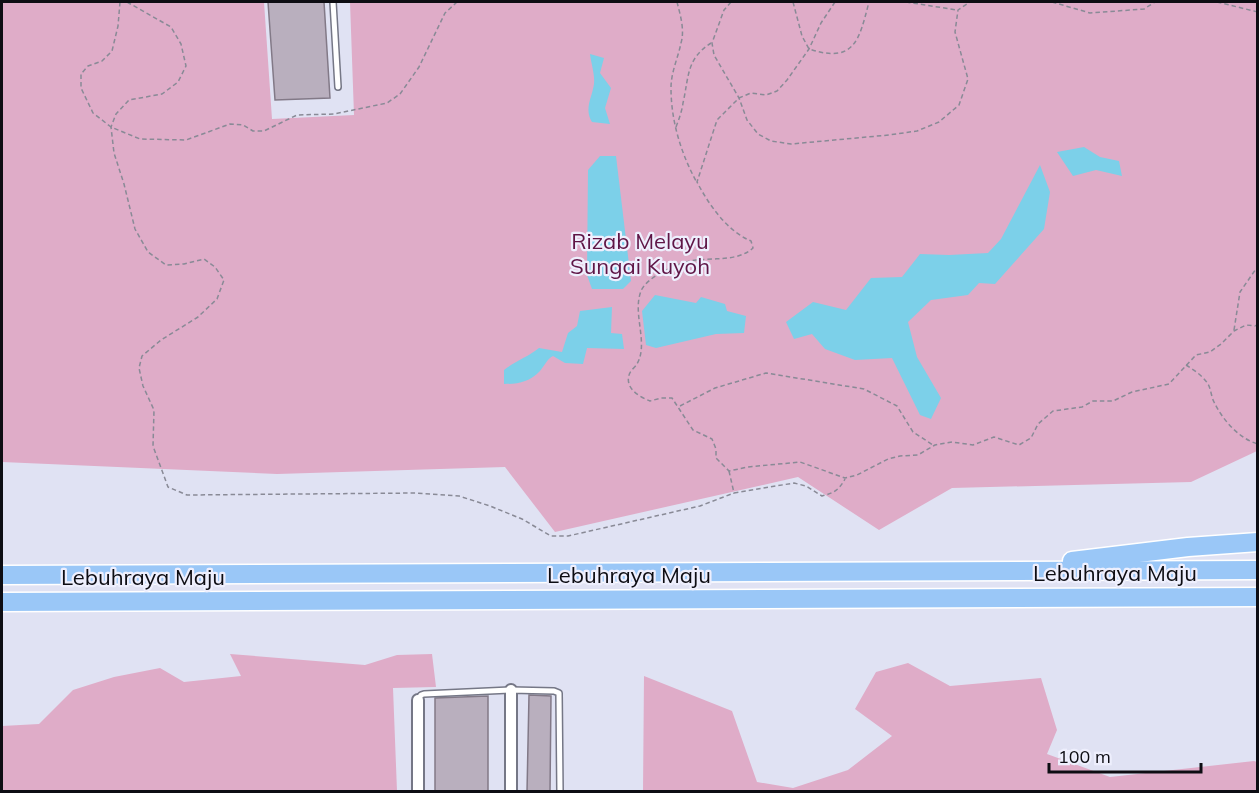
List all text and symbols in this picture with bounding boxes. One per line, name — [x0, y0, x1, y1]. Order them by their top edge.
park label: Rizab Melayu Sungai Kuyoh — [570, 227, 710, 280]
street label: Lebuhraya Maju — [1033, 559, 1197, 587]
street label: Lebuhraya Maju — [547, 561, 711, 589]
street label: Lebuhraya Maju — [61, 563, 225, 591]
scale bar — [1049, 736, 1200, 774]
text: 100 m — [1058, 745, 1111, 768]

